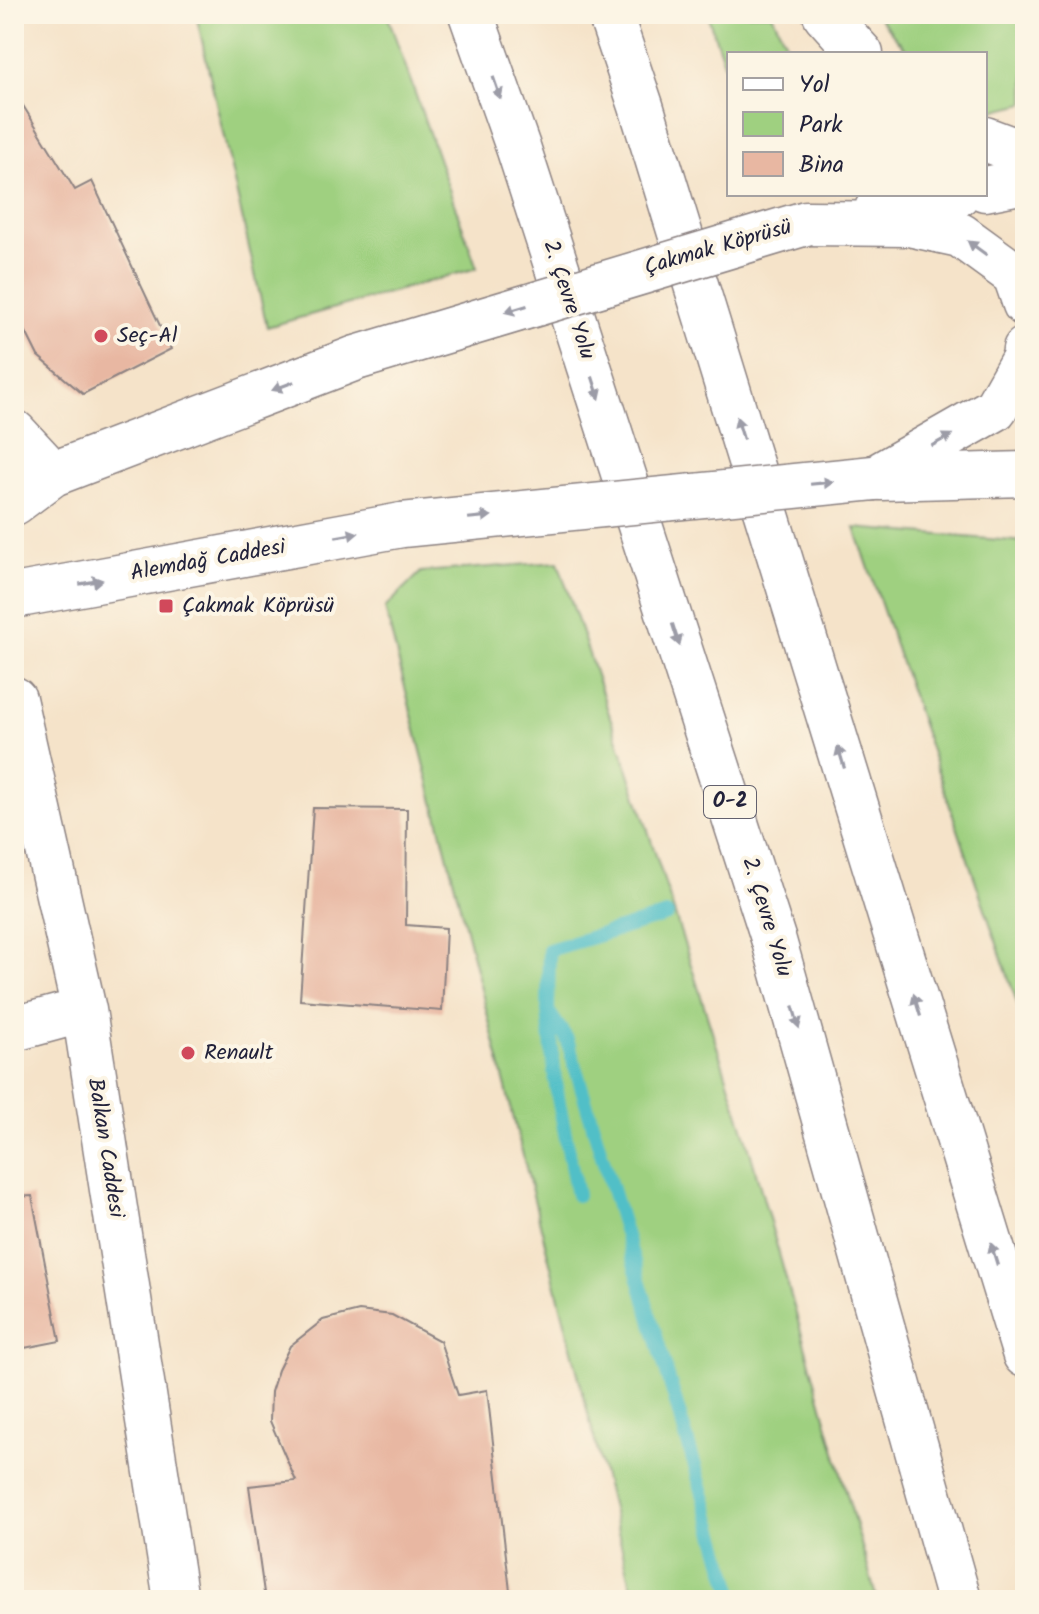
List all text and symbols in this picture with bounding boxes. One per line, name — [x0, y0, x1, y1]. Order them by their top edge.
legend — [727, 52, 987, 196]
text: Yol — [799, 66, 830, 105]
one-way arrow — [492, 76, 504, 100]
text: Park — [799, 106, 843, 145]
text: Bina — [799, 146, 844, 185]
street label: Çakmak Köprüsü — [640, 210, 796, 286]
street label: 2. Çevre Yolu — [532, 236, 604, 365]
one-way arrow — [966, 240, 987, 256]
one-way arrow — [504, 303, 528, 316]
place label: Seç-Al — [117, 319, 178, 354]
marker: Seç-Al — [92, 327, 110, 345]
one-way arrow — [590, 376, 603, 400]
one-way arrow — [271, 380, 295, 393]
one-way arrow — [733, 415, 746, 439]
one-way arrow — [930, 433, 953, 446]
one-way arrow — [810, 476, 835, 489]
one-way arrow — [468, 511, 493, 524]
one-way arrow — [334, 529, 359, 541]
street label: Alemdağ Caddesi — [128, 530, 289, 592]
one-way arrow — [79, 576, 104, 588]
place label: Çakmak Köprüsü — [182, 589, 335, 624]
marker: Çakmak Köprüsü — [157, 597, 175, 615]
one-way arrow — [670, 623, 682, 647]
one-way arrow — [834, 744, 847, 768]
road number: O-2 — [704, 786, 756, 818]
street label: 2. Çevre Yolu — [731, 853, 801, 982]
one-way arrow — [910, 993, 923, 1017]
one-way arrow — [790, 1004, 802, 1029]
place label: Renault — [204, 1036, 274, 1071]
marker: Renault — [179, 1044, 197, 1062]
street label: Balkan Caddesi — [77, 1076, 133, 1221]
one-way arrow — [987, 1241, 1000, 1265]

